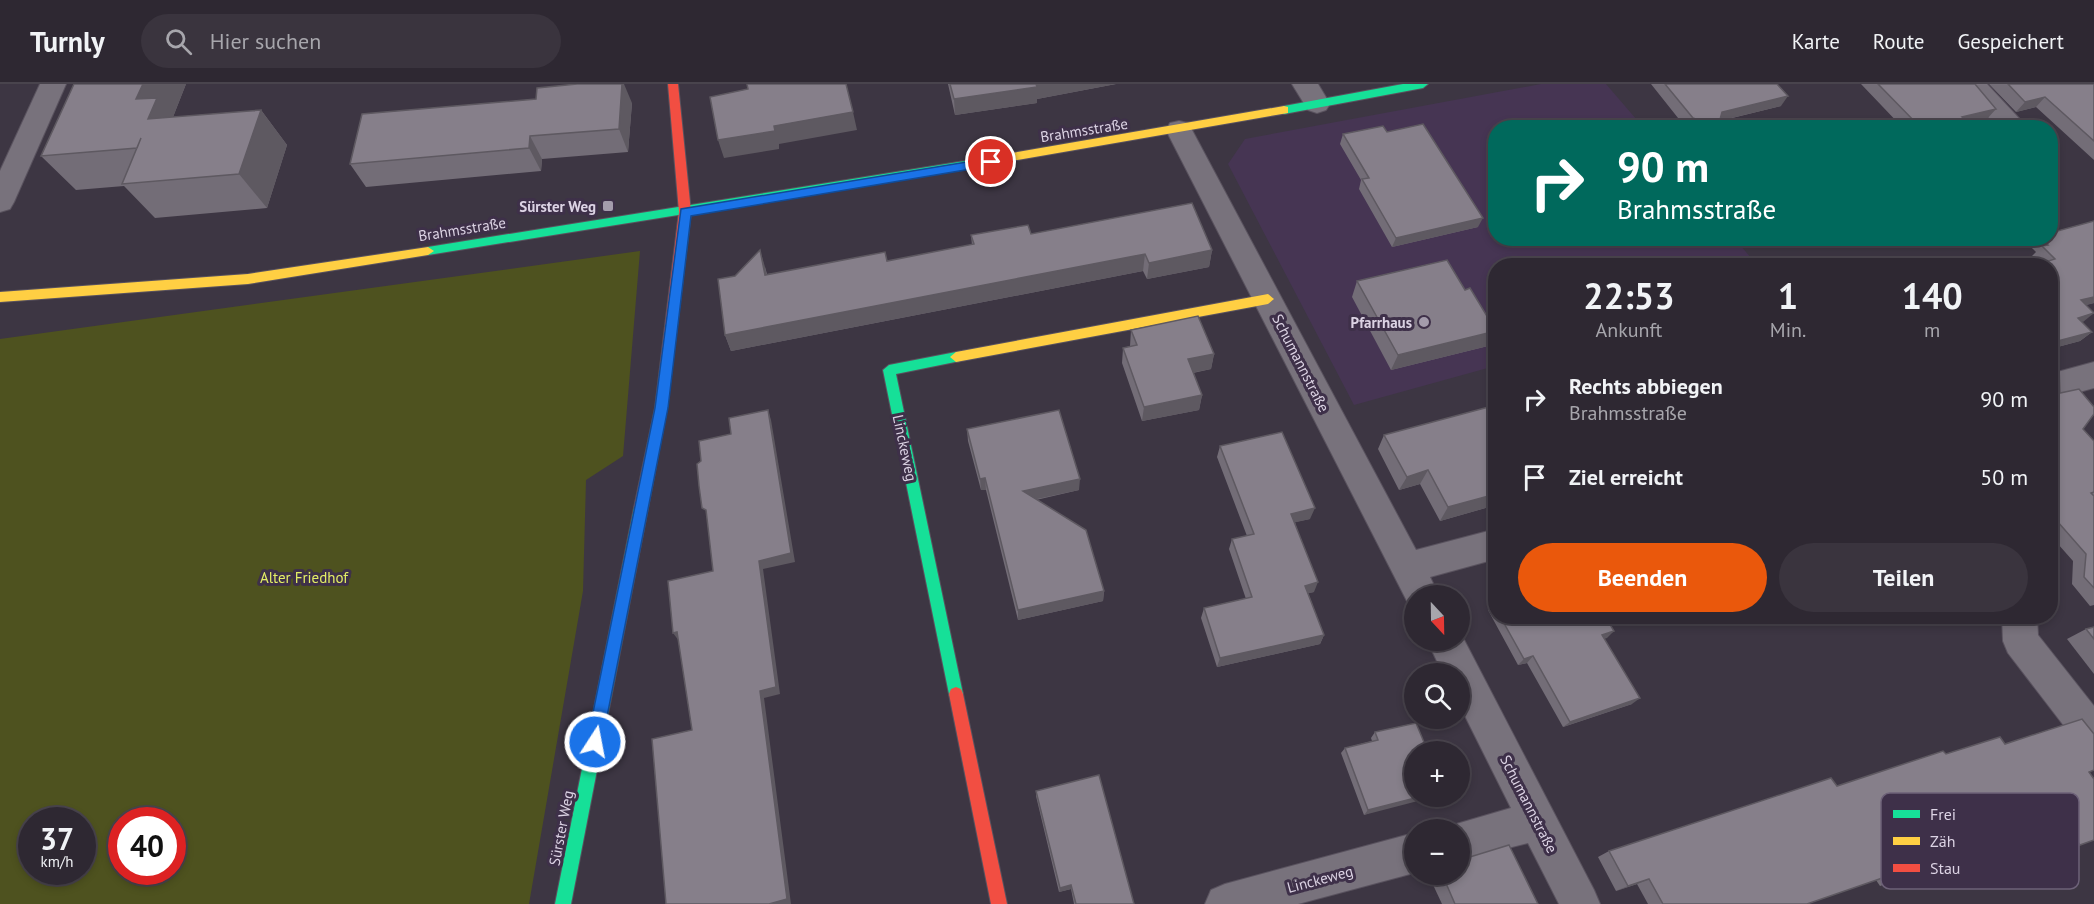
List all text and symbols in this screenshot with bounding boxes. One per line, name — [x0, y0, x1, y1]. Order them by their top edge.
search box — [141, 14, 561, 68]
text: Turnly — [30, 23, 105, 60]
icon: search — [162, 25, 195, 58]
text: Hier suchen — [210, 27, 321, 55]
text: Karte — [1792, 28, 1840, 55]
text: Route — [1873, 28, 1924, 55]
text: Gespeichert — [1957, 28, 2064, 55]
street label: Brahmsstraße — [1039, 114, 1129, 146]
pin — [965, 136, 1016, 187]
text: 90 m — [1617, 139, 1709, 194]
icon: right — [1518, 144, 1596, 222]
icon: arrive — [974, 145, 1007, 178]
text: Brahmsstraße — [1617, 192, 1776, 226]
place label: Sürster Weg — [519, 197, 596, 216]
marker: Sürster Weg — [601, 199, 615, 213]
street label: Brahmsstraße — [417, 213, 507, 245]
text: 22:53 — [1583, 272, 1675, 319]
text: 1 — [1778, 272, 1798, 319]
text: 140 — [1902, 272, 1963, 319]
street label: Schumannstraße — [1268, 311, 1334, 415]
place label: Pfarrhaus — [1351, 313, 1412, 332]
marker: Pfarrhaus — [1417, 315, 1431, 329]
text: Ankunft — [1596, 317, 1662, 343]
text: Min. — [1770, 317, 1806, 343]
text: m — [1924, 317, 1940, 343]
text: Rechts abbiegen — [1569, 372, 1723, 400]
icon: right — [1518, 383, 1551, 416]
text: 90 m — [1980, 385, 2028, 413]
text: Brahmsstraße — [1569, 400, 1687, 426]
street label: Linckeweg — [889, 413, 921, 483]
icon: arrive — [1518, 461, 1551, 494]
text: Ziel erreicht — [1569, 463, 1683, 491]
text: 50 m — [1980, 463, 2028, 491]
button: Beenden — [1518, 543, 1767, 612]
button: Teilen — [1779, 543, 2028, 612]
park label: Alter Friedhof — [260, 568, 349, 587]
north arrow — [1404, 585, 1470, 651]
map controls — [1404, 585, 1470, 885]
button: search — [1404, 663, 1470, 729]
position arrow — [563, 710, 627, 774]
button: + — [1404, 741, 1470, 807]
street label: Schumannstraße — [1496, 752, 1562, 856]
street label: Sürster Weg — [544, 789, 578, 867]
legend — [1881, 793, 2079, 889]
text: Frei — [1930, 804, 1956, 824]
speed limit sign: 40 — [108, 807, 186, 885]
text: 37 — [40, 819, 74, 858]
button: − — [1404, 819, 1470, 885]
text: Zäh — [1930, 831, 1955, 851]
text: km/h — [41, 852, 73, 871]
text: Stau — [1930, 858, 1960, 878]
street label: Linckeweg — [1285, 861, 1355, 897]

